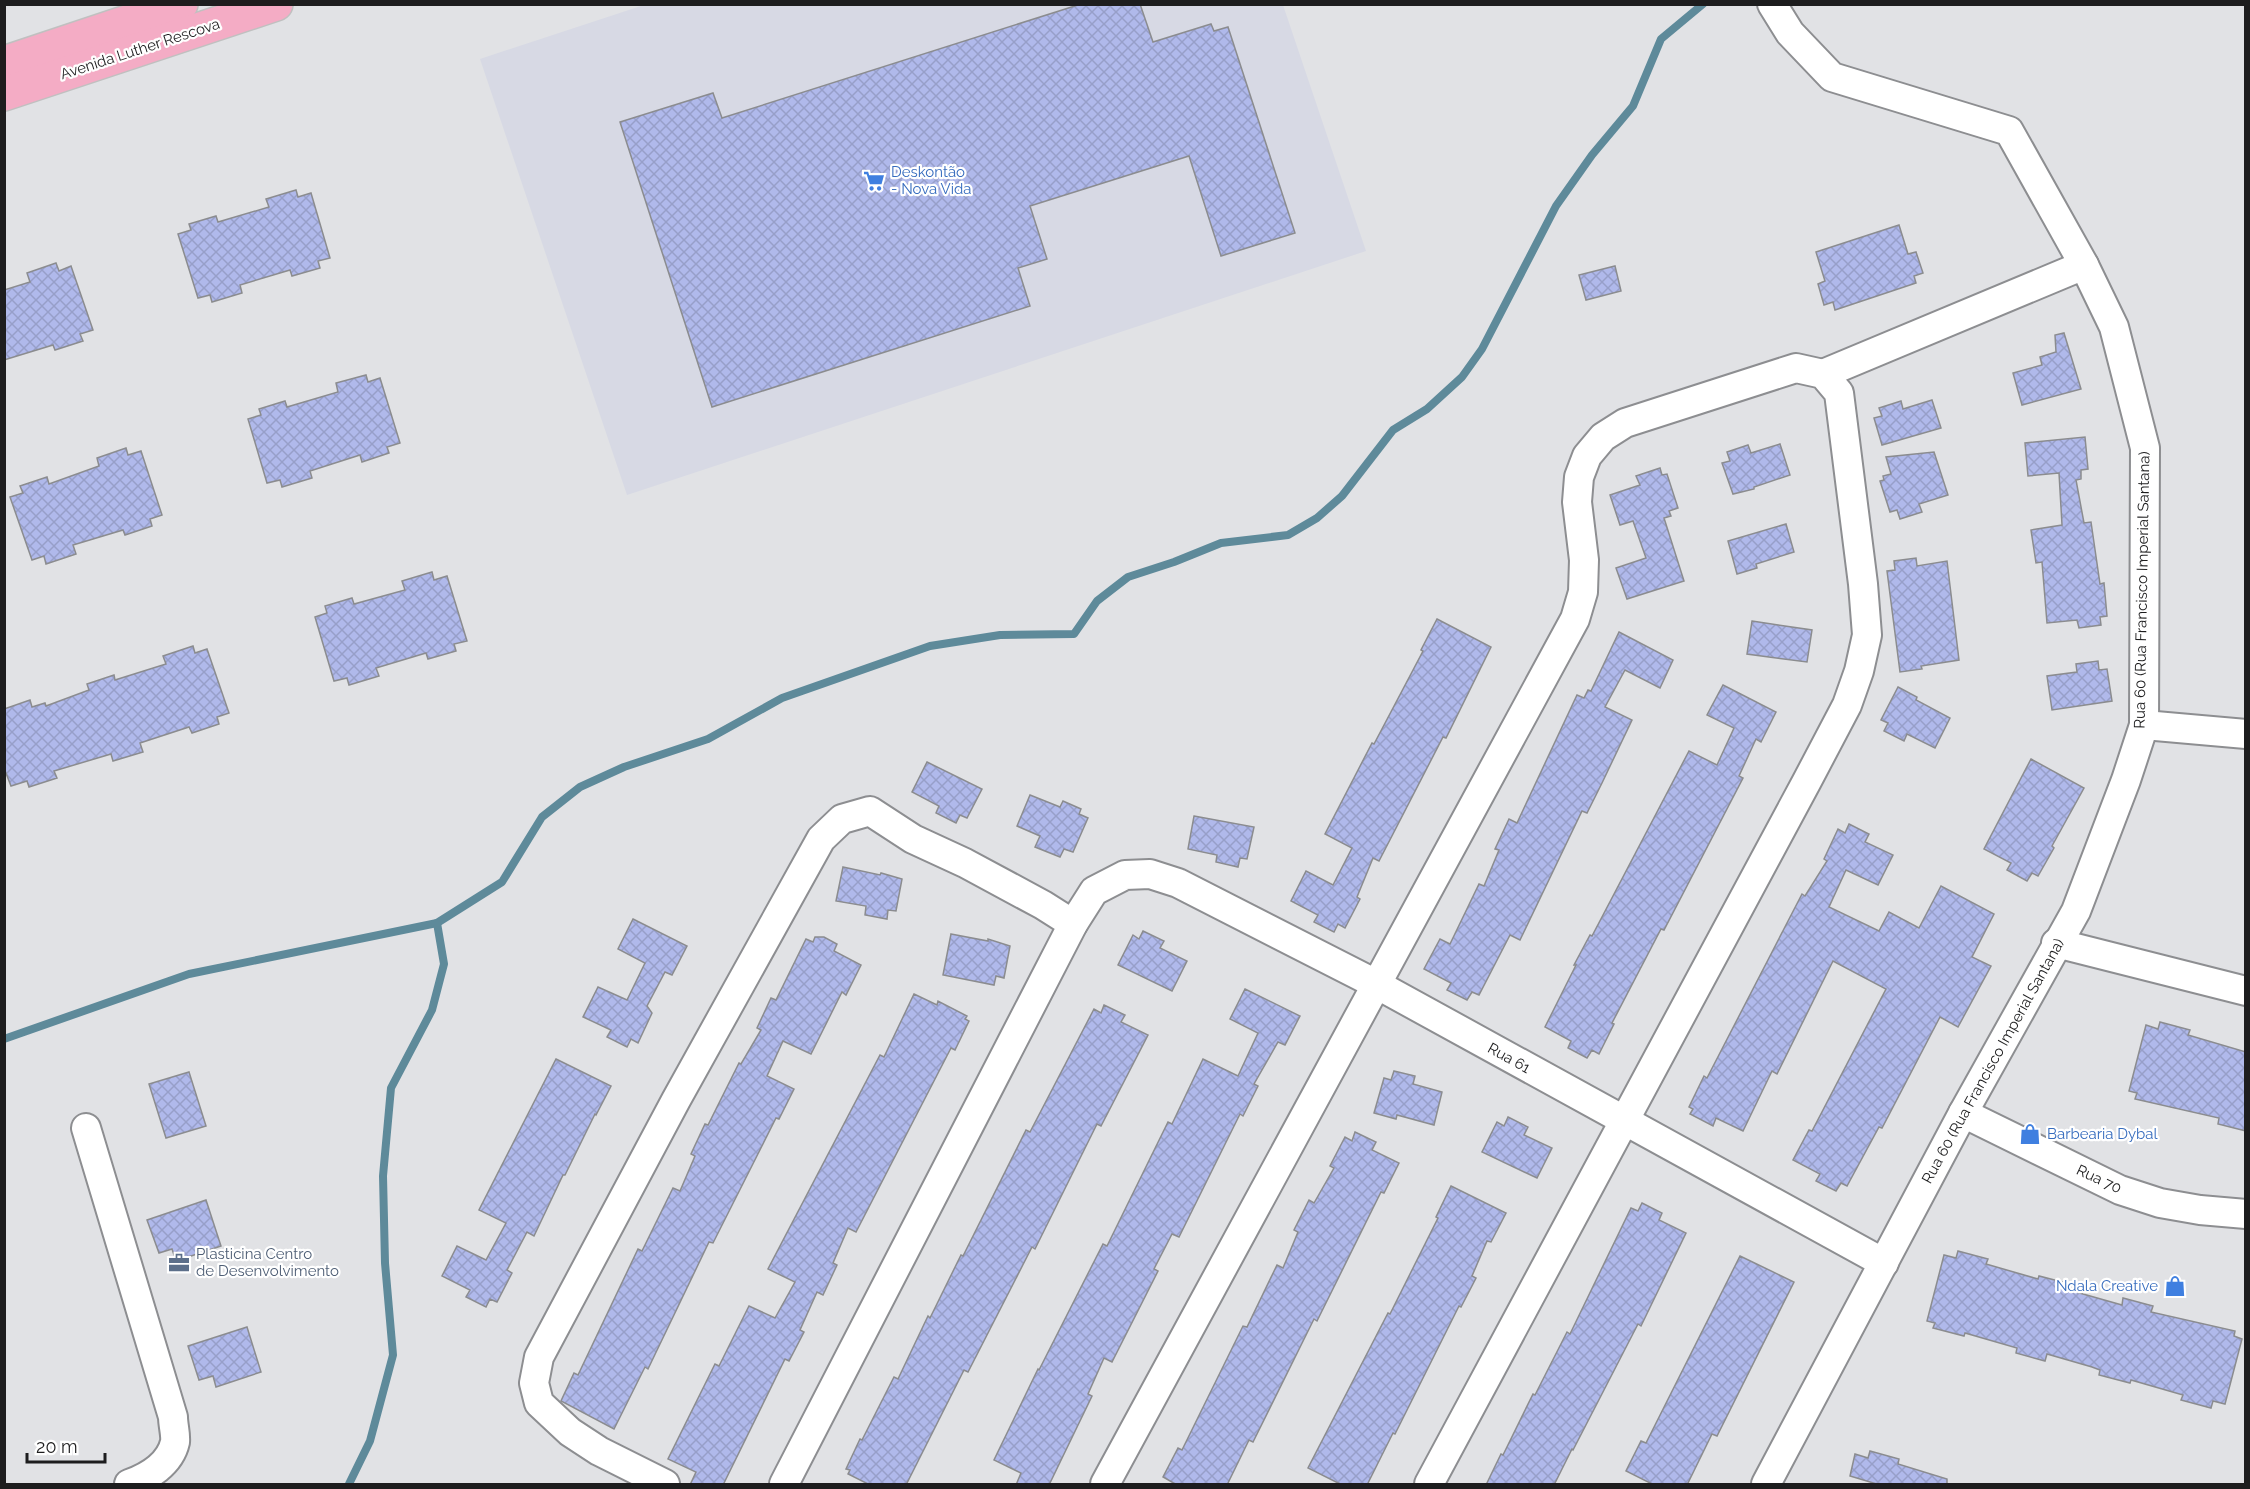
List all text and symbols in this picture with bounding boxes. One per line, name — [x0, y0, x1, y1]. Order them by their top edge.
street label: Avenida Luther Rescova — [58, 15, 222, 83]
place label: Deskontão - Nova Vida — [891, 163, 972, 198]
supermarket icon: Deskontão - Nova Vida — [862, 169, 886, 193]
street label: Rua 60 (Rua Francisco Imperial Santana) — [2131, 451, 2153, 729]
street label: Rua 60 (Rua Francisco Imperial Santana) — [1918, 935, 2068, 1187]
street label: Rua 61 — [1484, 1039, 1534, 1077]
shop icon: Barbearia Dybal — [2018, 1122, 2042, 1146]
place label: Barbearia Dybal — [2047, 1125, 2158, 1143]
street label: Rua 70 — [2074, 1161, 2124, 1197]
place label: Plasticina Centro de Desenvolvimento — [196, 1245, 339, 1280]
office icon: Plasticina Centro de Desenvolvimento — [167, 1251, 191, 1275]
shop icon: Ndala Creative — [2163, 1274, 2187, 1298]
place label: Ndala Creative — [2056, 1277, 2158, 1295]
scale bar — [27, 1426, 105, 1464]
text: 20 m — [36, 1436, 78, 1457]

